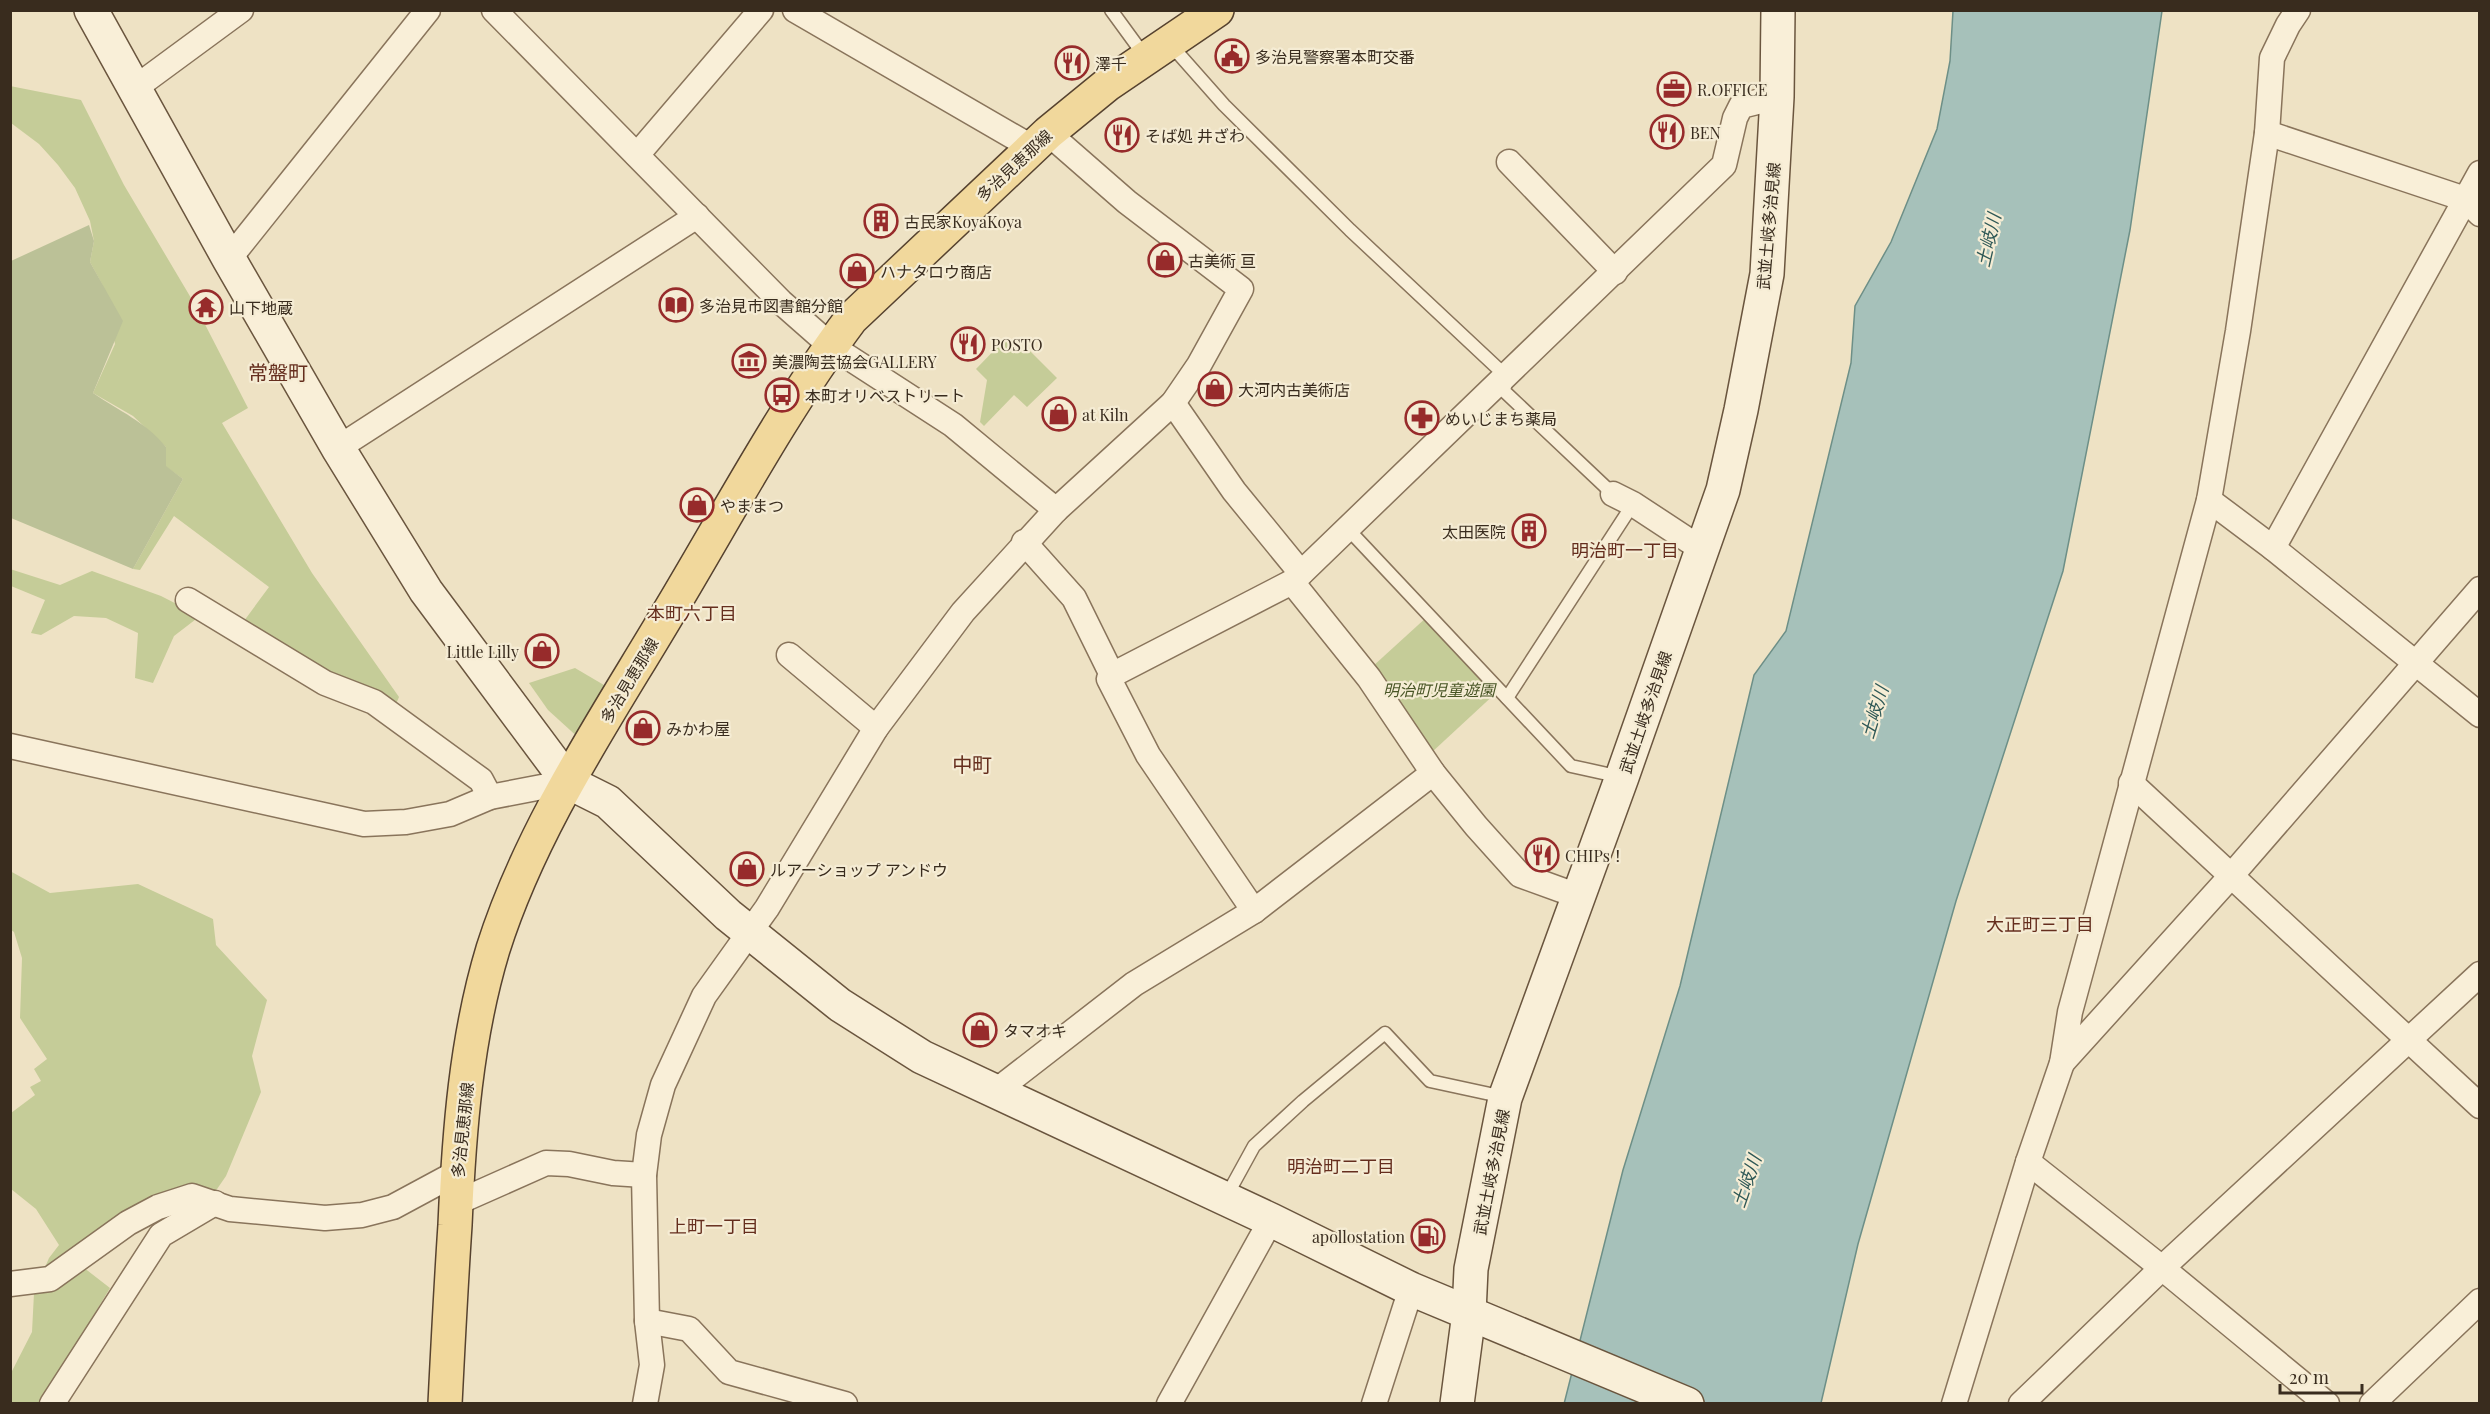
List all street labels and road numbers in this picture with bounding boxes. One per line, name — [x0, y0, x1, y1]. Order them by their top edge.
street label: 多治見恵那線 — [972, 125, 1056, 205]
street label: 武並土岐多治見線 — [1752, 161, 1784, 291]
street label: 多治見恵那線 — [595, 633, 663, 727]
street label: 武並土岐多治見線 — [1614, 648, 1676, 776]
street label: 多治見恵那線 — [447, 1081, 477, 1179]
street label: 武並土岐多治見線 — [1468, 1107, 1514, 1237]

